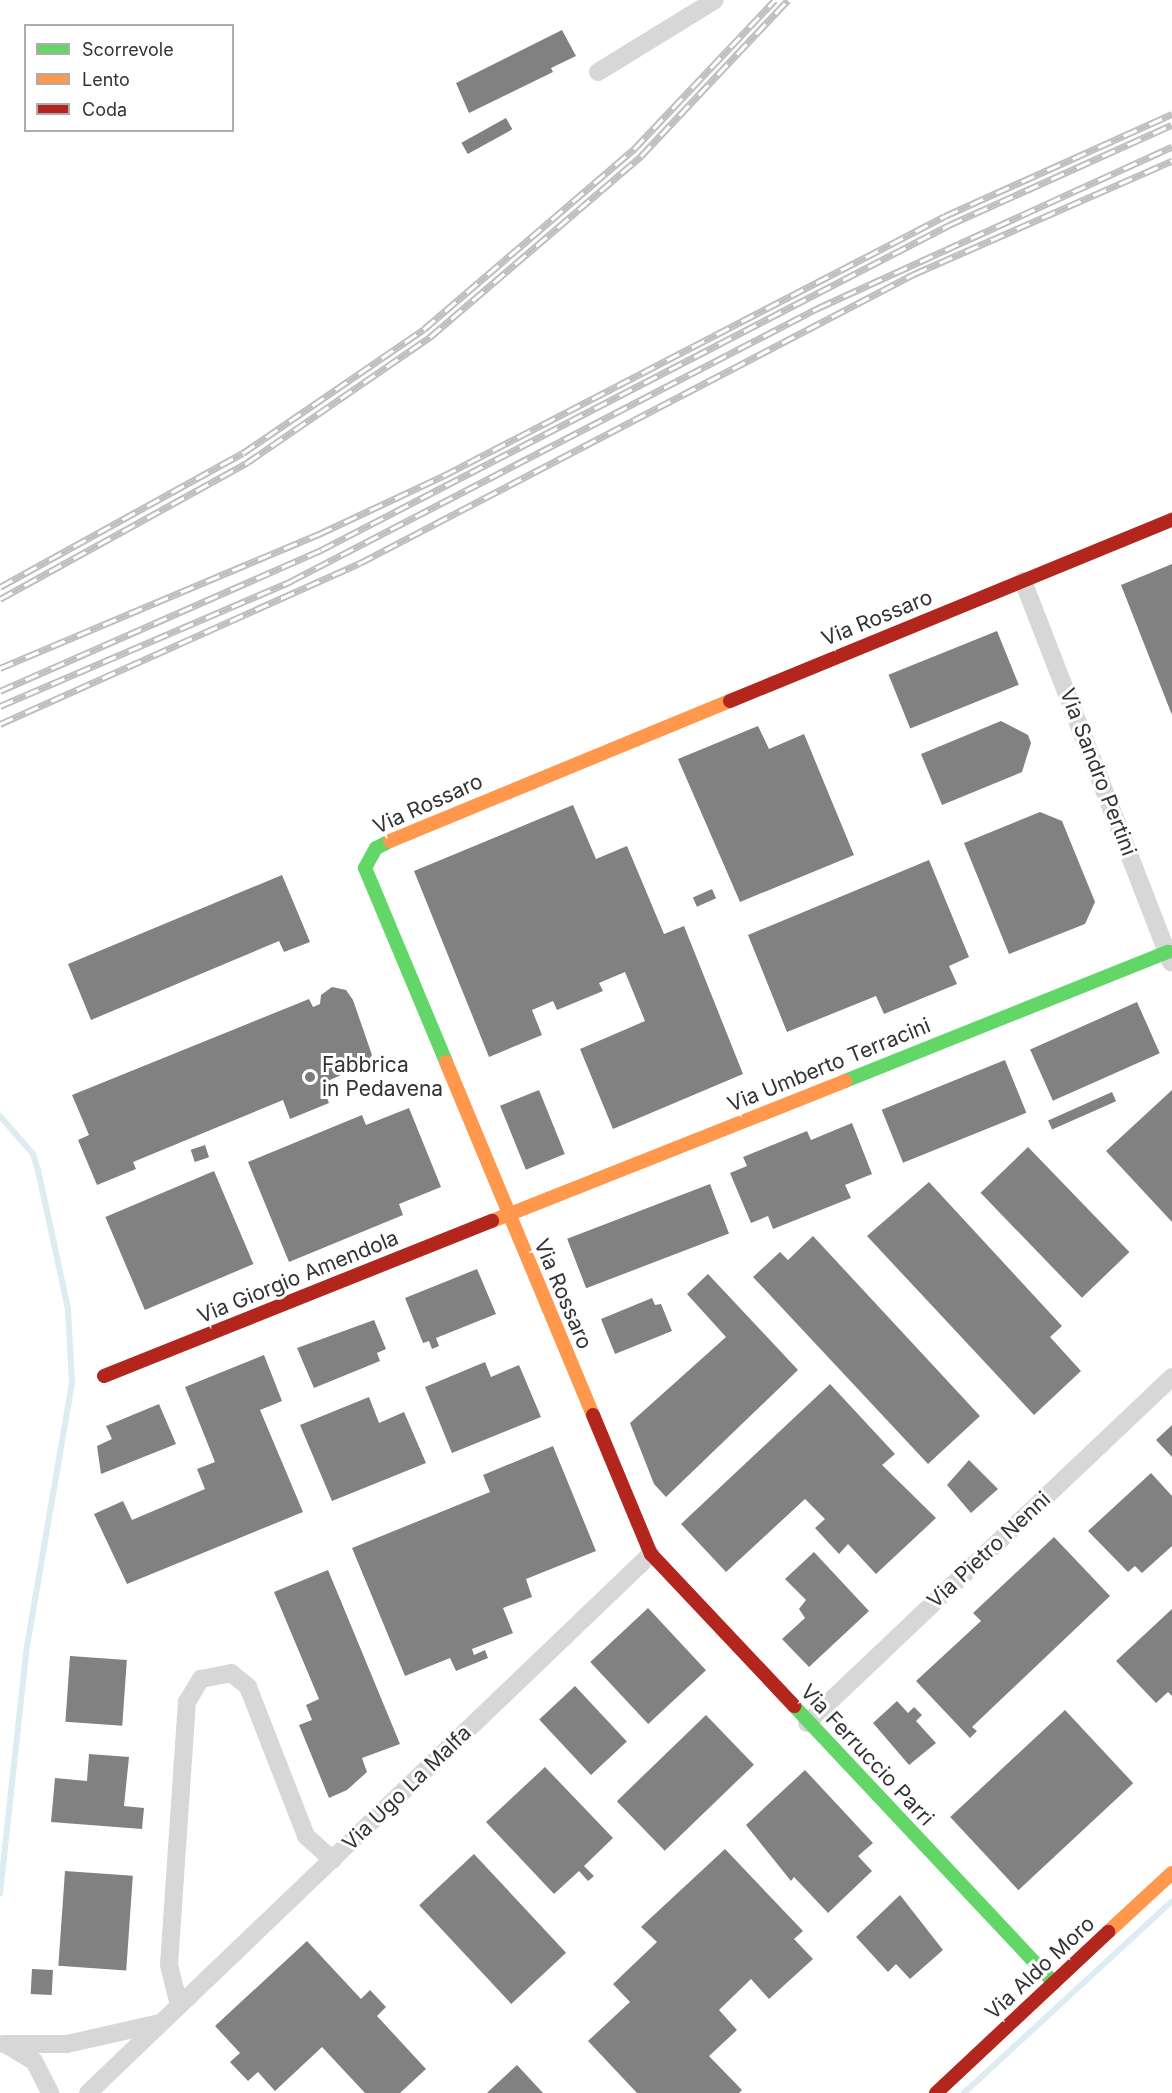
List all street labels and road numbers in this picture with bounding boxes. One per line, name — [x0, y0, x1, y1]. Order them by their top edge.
street label: Via Rossaro — [818, 584, 936, 652]
street label: Via Sandro Pertini — [1055, 685, 1141, 859]
street label: Via Rossaro — [369, 769, 487, 839]
street label: Via Umberto Terracini — [724, 1013, 934, 1117]
street label: Via Giorgio Amendola — [194, 1225, 402, 1329]
street label: Via Rossaro — [529, 1235, 597, 1353]
street label: Via Pietro Nenni — [922, 1487, 1056, 1613]
street label: Via Ferruccio Parri — [795, 1679, 939, 1831]
street label: Via Ugo La Malfa — [337, 1720, 477, 1856]
street label: Via Aldo Moro — [980, 1911, 1100, 2025]

